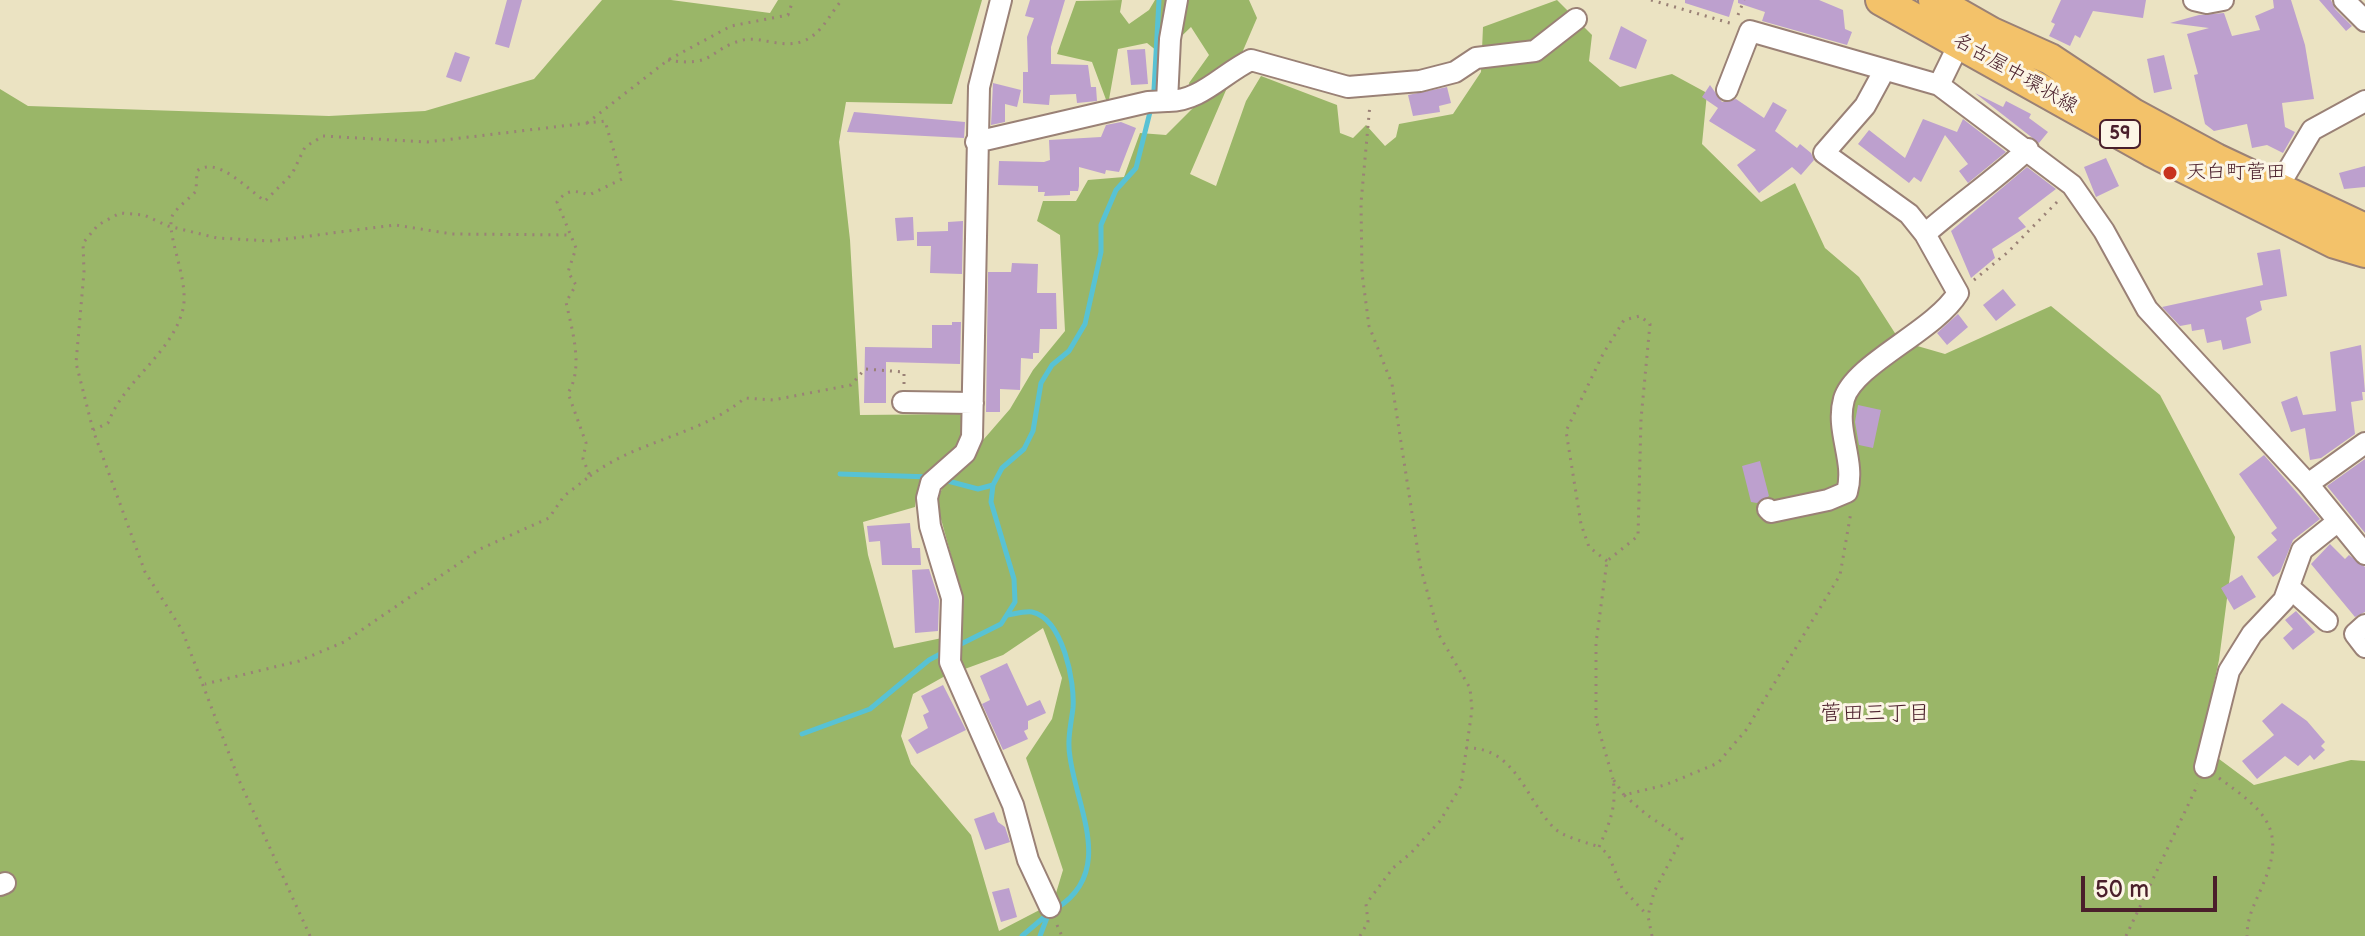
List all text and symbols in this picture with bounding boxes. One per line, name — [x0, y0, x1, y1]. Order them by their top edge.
street label: 名古屋中環状線 — [1948, 29, 2082, 119]
road number: 59 — [2100, 120, 2140, 148]
place label: 天白町菅田 — [2186, 161, 2286, 185]
marker: 天白町菅田 — [2161, 164, 2179, 182]
district label: 菅田三丁目 — [1820, 701, 1930, 727]
scale bar — [2085, 860, 2221, 910]
text: 50 m — [2095, 875, 2149, 904]

